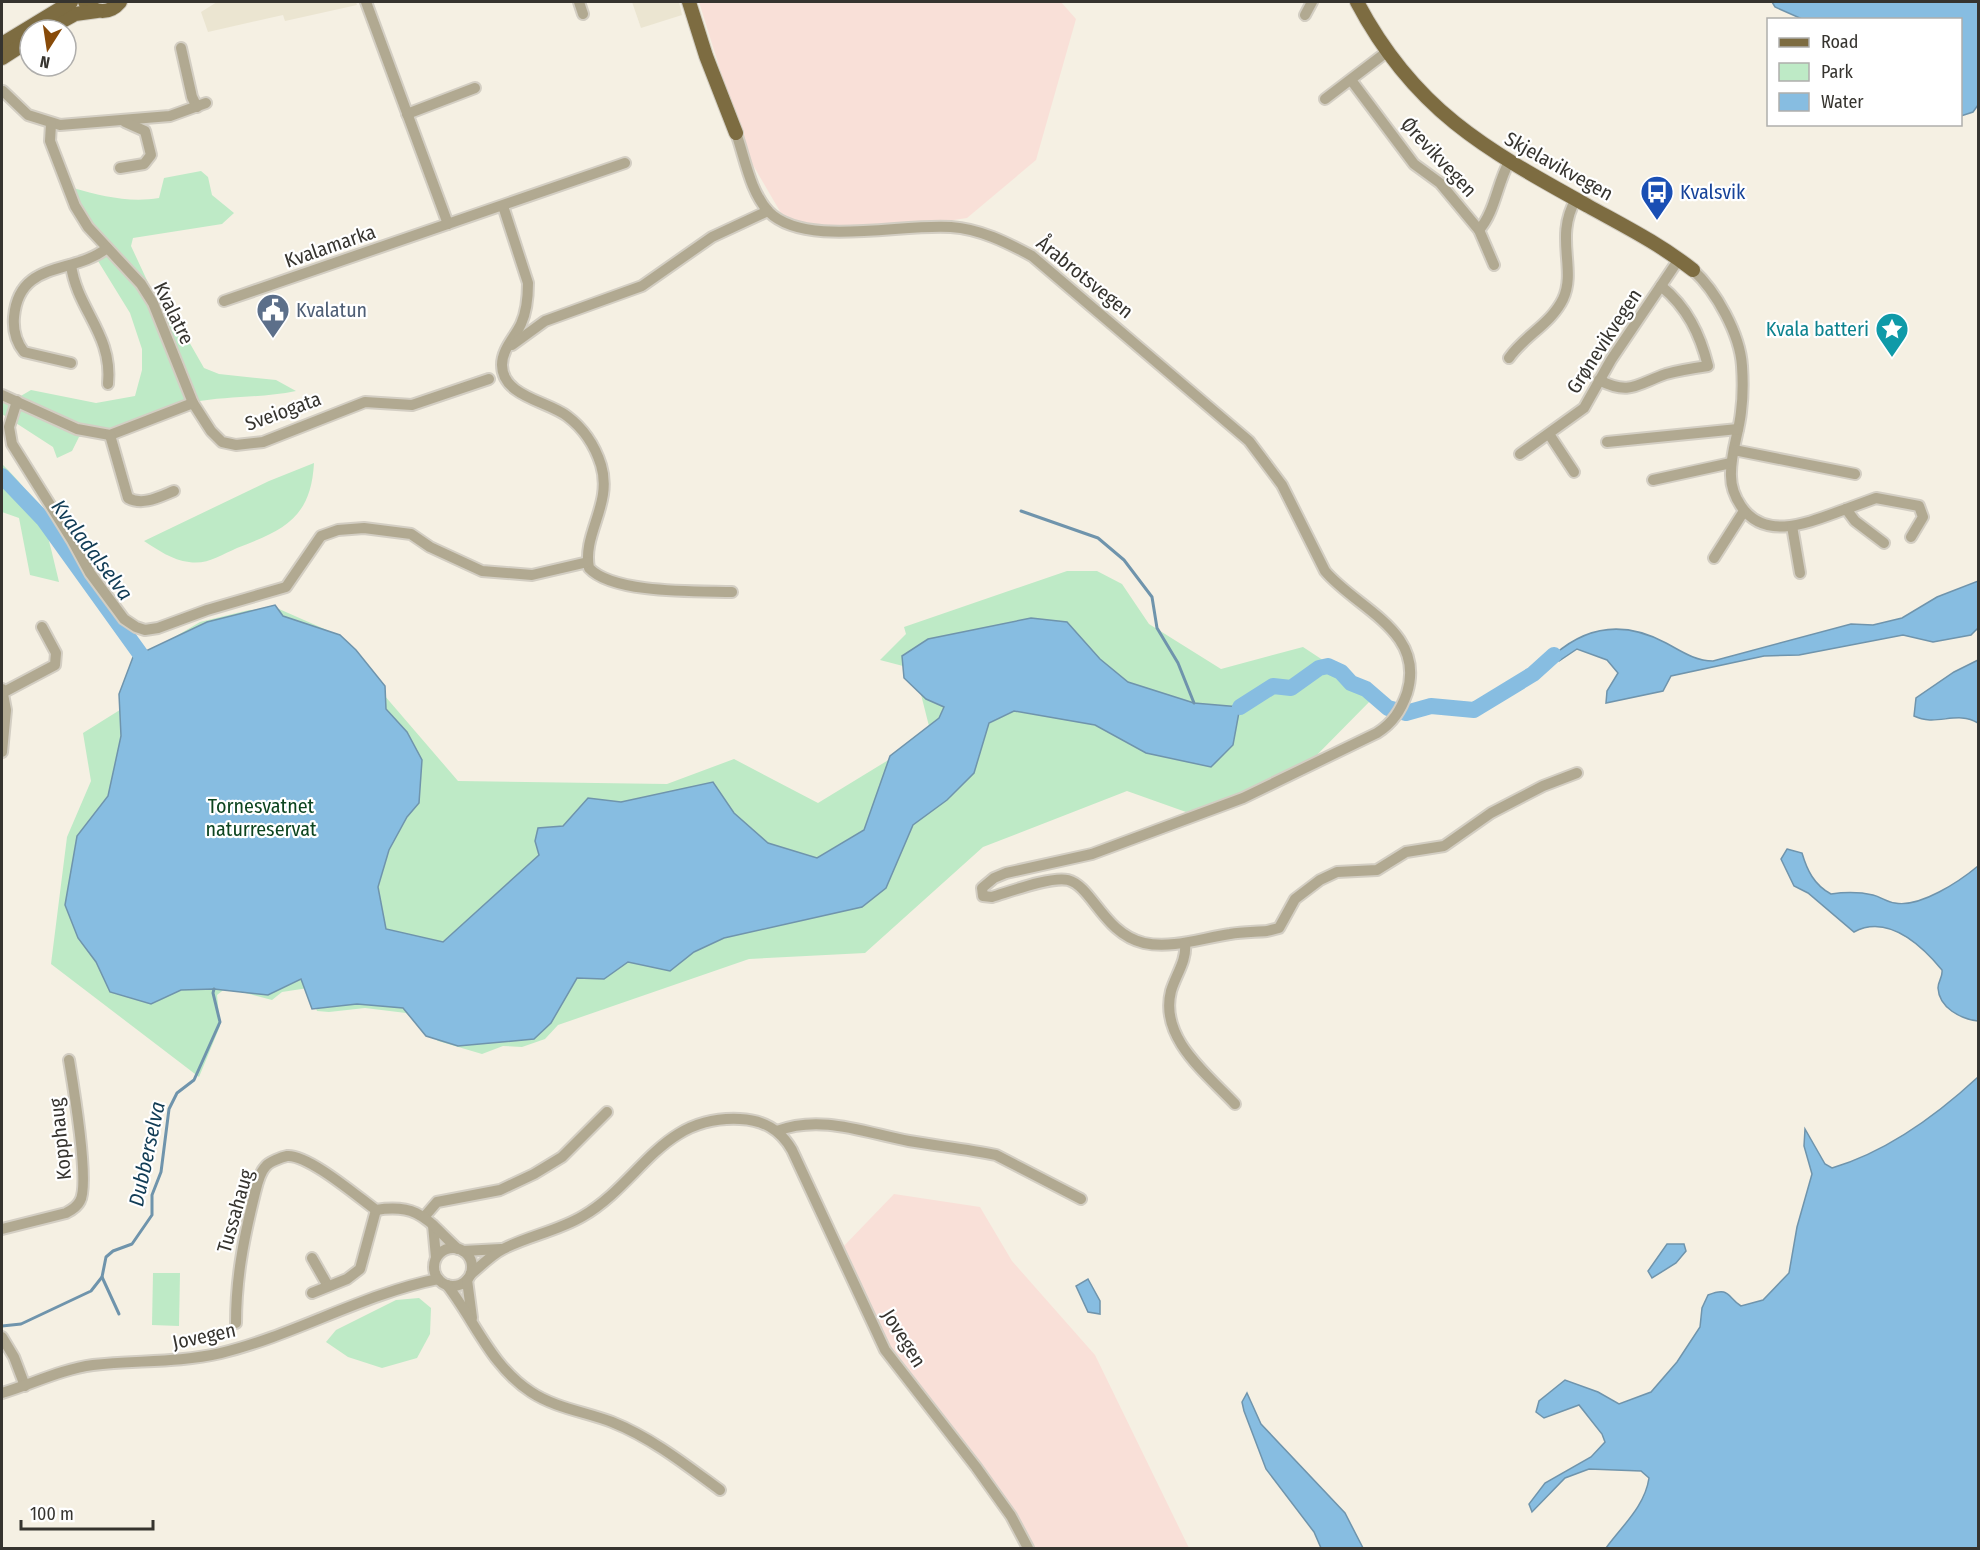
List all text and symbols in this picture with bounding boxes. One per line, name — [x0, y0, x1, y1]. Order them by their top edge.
north arrow — [18, 18, 78, 78]
legend — [1767, 18, 1962, 126]
text: Road — [1821, 31, 1858, 53]
text: N — [38, 52, 52, 72]
text: Park — [1821, 61, 1854, 83]
text: Water — [1821, 91, 1864, 113]
street label: Ørevikvegen — [1396, 112, 1482, 202]
street label: Skjelavikvegen — [1501, 126, 1617, 206]
bus stop icon: Kvalsvik — [1639, 174, 1675, 221]
place label: Kvalsvik — [1680, 180, 1746, 204]
street label: Kvalamarka — [281, 219, 379, 273]
street label: Årabrotsvegen — [1032, 230, 1139, 323]
street label: Kvalatre — [149, 278, 199, 348]
street label: Grønevikvegen — [1561, 284, 1647, 398]
public building icon: Kvalatun — [255, 292, 291, 339]
place label: Kvalatun — [296, 298, 367, 322]
place icon: Kvala batteri — [1874, 311, 1910, 358]
place label: Kvala batteri — [1766, 317, 1869, 341]
street label: Sveiogata — [242, 386, 324, 436]
water label: Kvaladalselva — [46, 495, 138, 605]
park label: Tornesvatnet naturreservat — [206, 794, 317, 841]
street label: Kopphaug — [44, 1096, 76, 1181]
water label: Dubberselva — [123, 1099, 171, 1209]
street label: Tussahaug — [212, 1166, 259, 1255]
street label: Jovegen — [877, 1304, 931, 1372]
street label: Jovegen — [170, 1318, 238, 1354]
scale bar — [21, 1493, 153, 1531]
text: 100 m — [30, 1503, 74, 1525]

